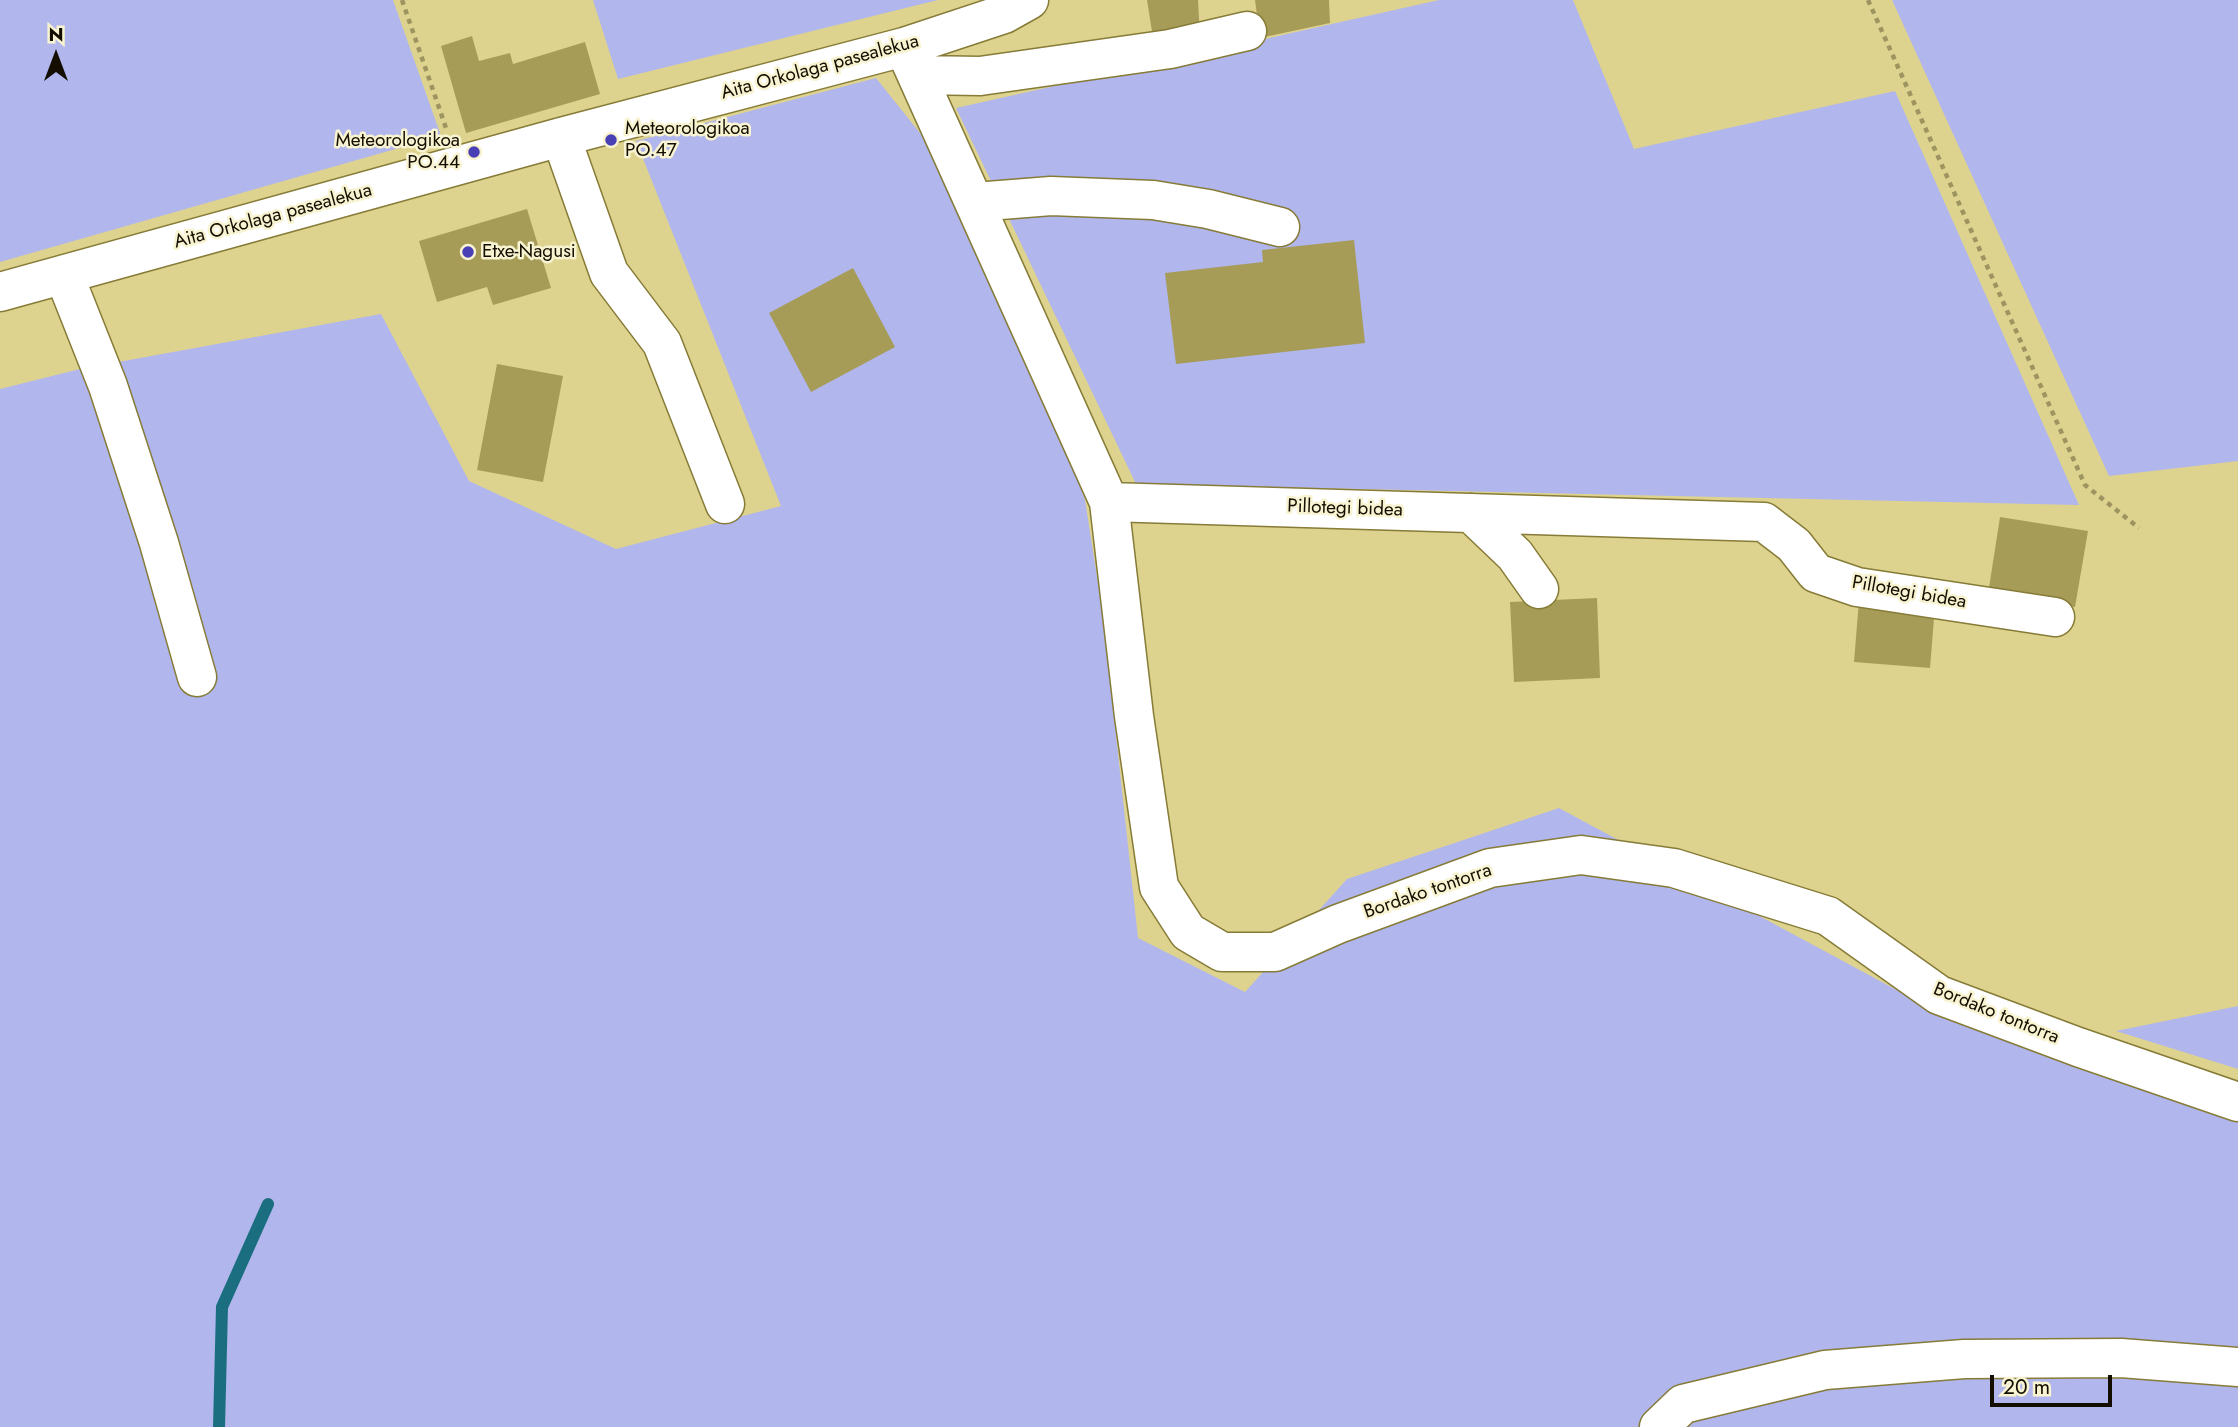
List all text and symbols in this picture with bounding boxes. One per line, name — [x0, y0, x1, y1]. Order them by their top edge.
north arrow — [21, 21, 91, 91]
text: N — [48, 21, 64, 48]
street label: Aita Orkolaga pasealekua — [719, 31, 921, 105]
place label: Meteorologikoa PO.47 — [625, 118, 750, 162]
place label: Meteorologikoa PO.44 — [335, 130, 460, 174]
marker: Meteorologikoa PO.47 — [603, 132, 619, 148]
marker: Meteorologikoa PO.44 — [466, 144, 482, 160]
street label: Aita Orkolaga pasealekua — [172, 180, 374, 254]
place label: Etxe-Nagusi — [482, 241, 576, 263]
marker: Etxe-Nagusi — [460, 244, 476, 260]
street label: Pillotegi bidea — [1287, 496, 1403, 522]
street label: Pillotegi bidea — [1850, 572, 1968, 614]
street label: Bordako tontorra — [1361, 859, 1495, 925]
street label: Bordako tontorra — [1930, 978, 2062, 1050]
scale bar — [1993, 1360, 2116, 1404]
text: 20 m — [2003, 1372, 2050, 1402]

